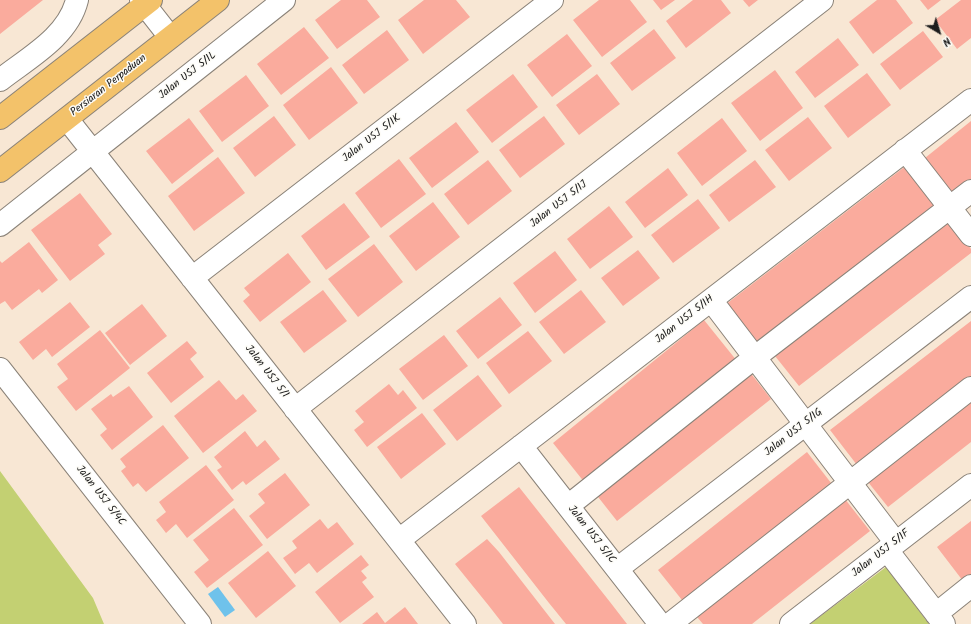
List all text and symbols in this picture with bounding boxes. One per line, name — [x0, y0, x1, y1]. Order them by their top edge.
north arrow — [919, 12, 959, 52]
text: N — [938, 32, 955, 51]
street label: Jalan USJ 5/1L — [156, 49, 220, 103]
street label: Persiaran Perpaduan — [68, 52, 150, 120]
street label: Jalan USJ 5/1K — [340, 112, 404, 166]
street label: Jalan USJ 5/1J — [528, 179, 590, 231]
street label: Jalan USJ 5/1H — [653, 293, 717, 347]
street label: Jalan USJ 5/1 — [241, 343, 291, 401]
street label: Jalan USJ 5/1G — [762, 406, 826, 460]
street label: Jalan USJ 5/4C — [72, 463, 128, 529]
street label: Jalan USJ 5/1C — [564, 503, 618, 567]
street label: Jalan USJ 5/1F — [850, 527, 912, 581]

